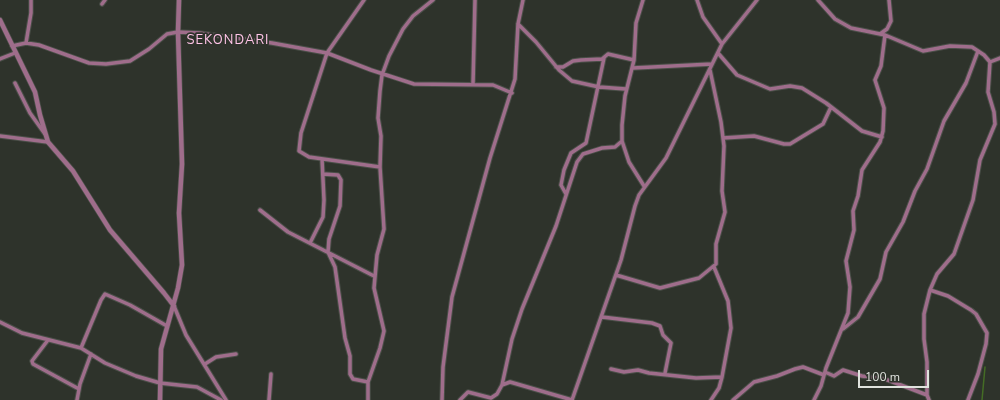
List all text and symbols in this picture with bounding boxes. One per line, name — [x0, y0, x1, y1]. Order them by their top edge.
district label: SEKONDARI — [187, 33, 269, 49]
scale bar — [860, 362, 931, 388]
text: 100 m — [865, 369, 900, 385]

